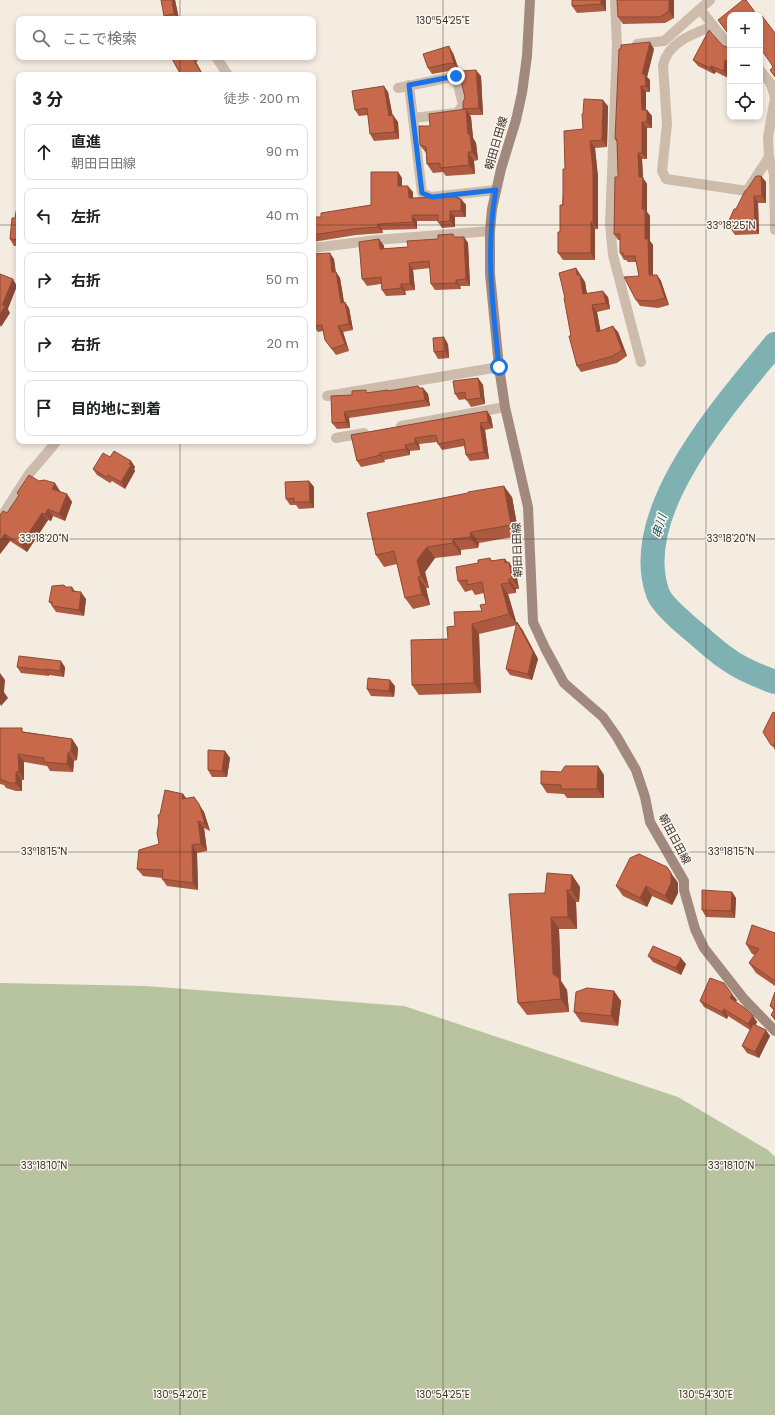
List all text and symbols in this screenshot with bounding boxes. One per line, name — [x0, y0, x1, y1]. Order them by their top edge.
map controls — [727, 12, 763, 120]
button: + — [727, 12, 763, 48]
text: 130°54'25"E — [416, 13, 470, 28]
search box — [16, 16, 316, 60]
icon: search — [30, 27, 52, 49]
text: ここで検索 — [62, 28, 137, 49]
button: − — [727, 48, 763, 84]
route end — [447, 67, 465, 85]
button: locate — [727, 84, 763, 120]
text: 3 分 — [32, 87, 63, 111]
text: 徒歩 · 200 m — [224, 89, 300, 108]
street label: 朝田日田線 — [481, 114, 511, 172]
text: 直進 — [71, 131, 101, 152]
icon: ahead — [33, 141, 55, 163]
text: 90 m — [266, 142, 299, 161]
text: 朝田日田線 — [71, 154, 136, 173]
icon: left — [33, 205, 55, 227]
text: 左折 — [71, 206, 101, 227]
text: 40 m — [266, 206, 299, 225]
text: 33°18'25"N — [707, 218, 755, 233]
icon: right — [33, 269, 55, 291]
text: 右折 — [71, 270, 101, 291]
text: 50 m — [266, 270, 299, 289]
icon: right — [33, 333, 55, 355]
text: 右折 — [71, 334, 101, 355]
text: 20 m — [266, 334, 299, 353]
route start — [490, 358, 508, 376]
icon: arrive — [33, 397, 55, 419]
text: 目的地に到着 — [71, 398, 161, 419]
water label: 串川 — [647, 510, 671, 540]
street label: 朝田日田線 — [508, 522, 526, 578]
text: 33°18'20"N — [20, 531, 68, 546]
text: 33°18'20"N — [707, 531, 755, 546]
street label: 朝田日田線 — [655, 811, 695, 867]
text: 33°18'15"N — [21, 844, 67, 859]
text: 33°18'15"N — [708, 844, 754, 859]
text: 33°18'10"N — [21, 1158, 67, 1173]
text: 33°18'10"N — [708, 1158, 754, 1173]
text: 130°54'20"E — [153, 1387, 207, 1402]
text: 130°54'25"E — [416, 1387, 470, 1402]
text: 130°54'30"E — [679, 1387, 733, 1402]

